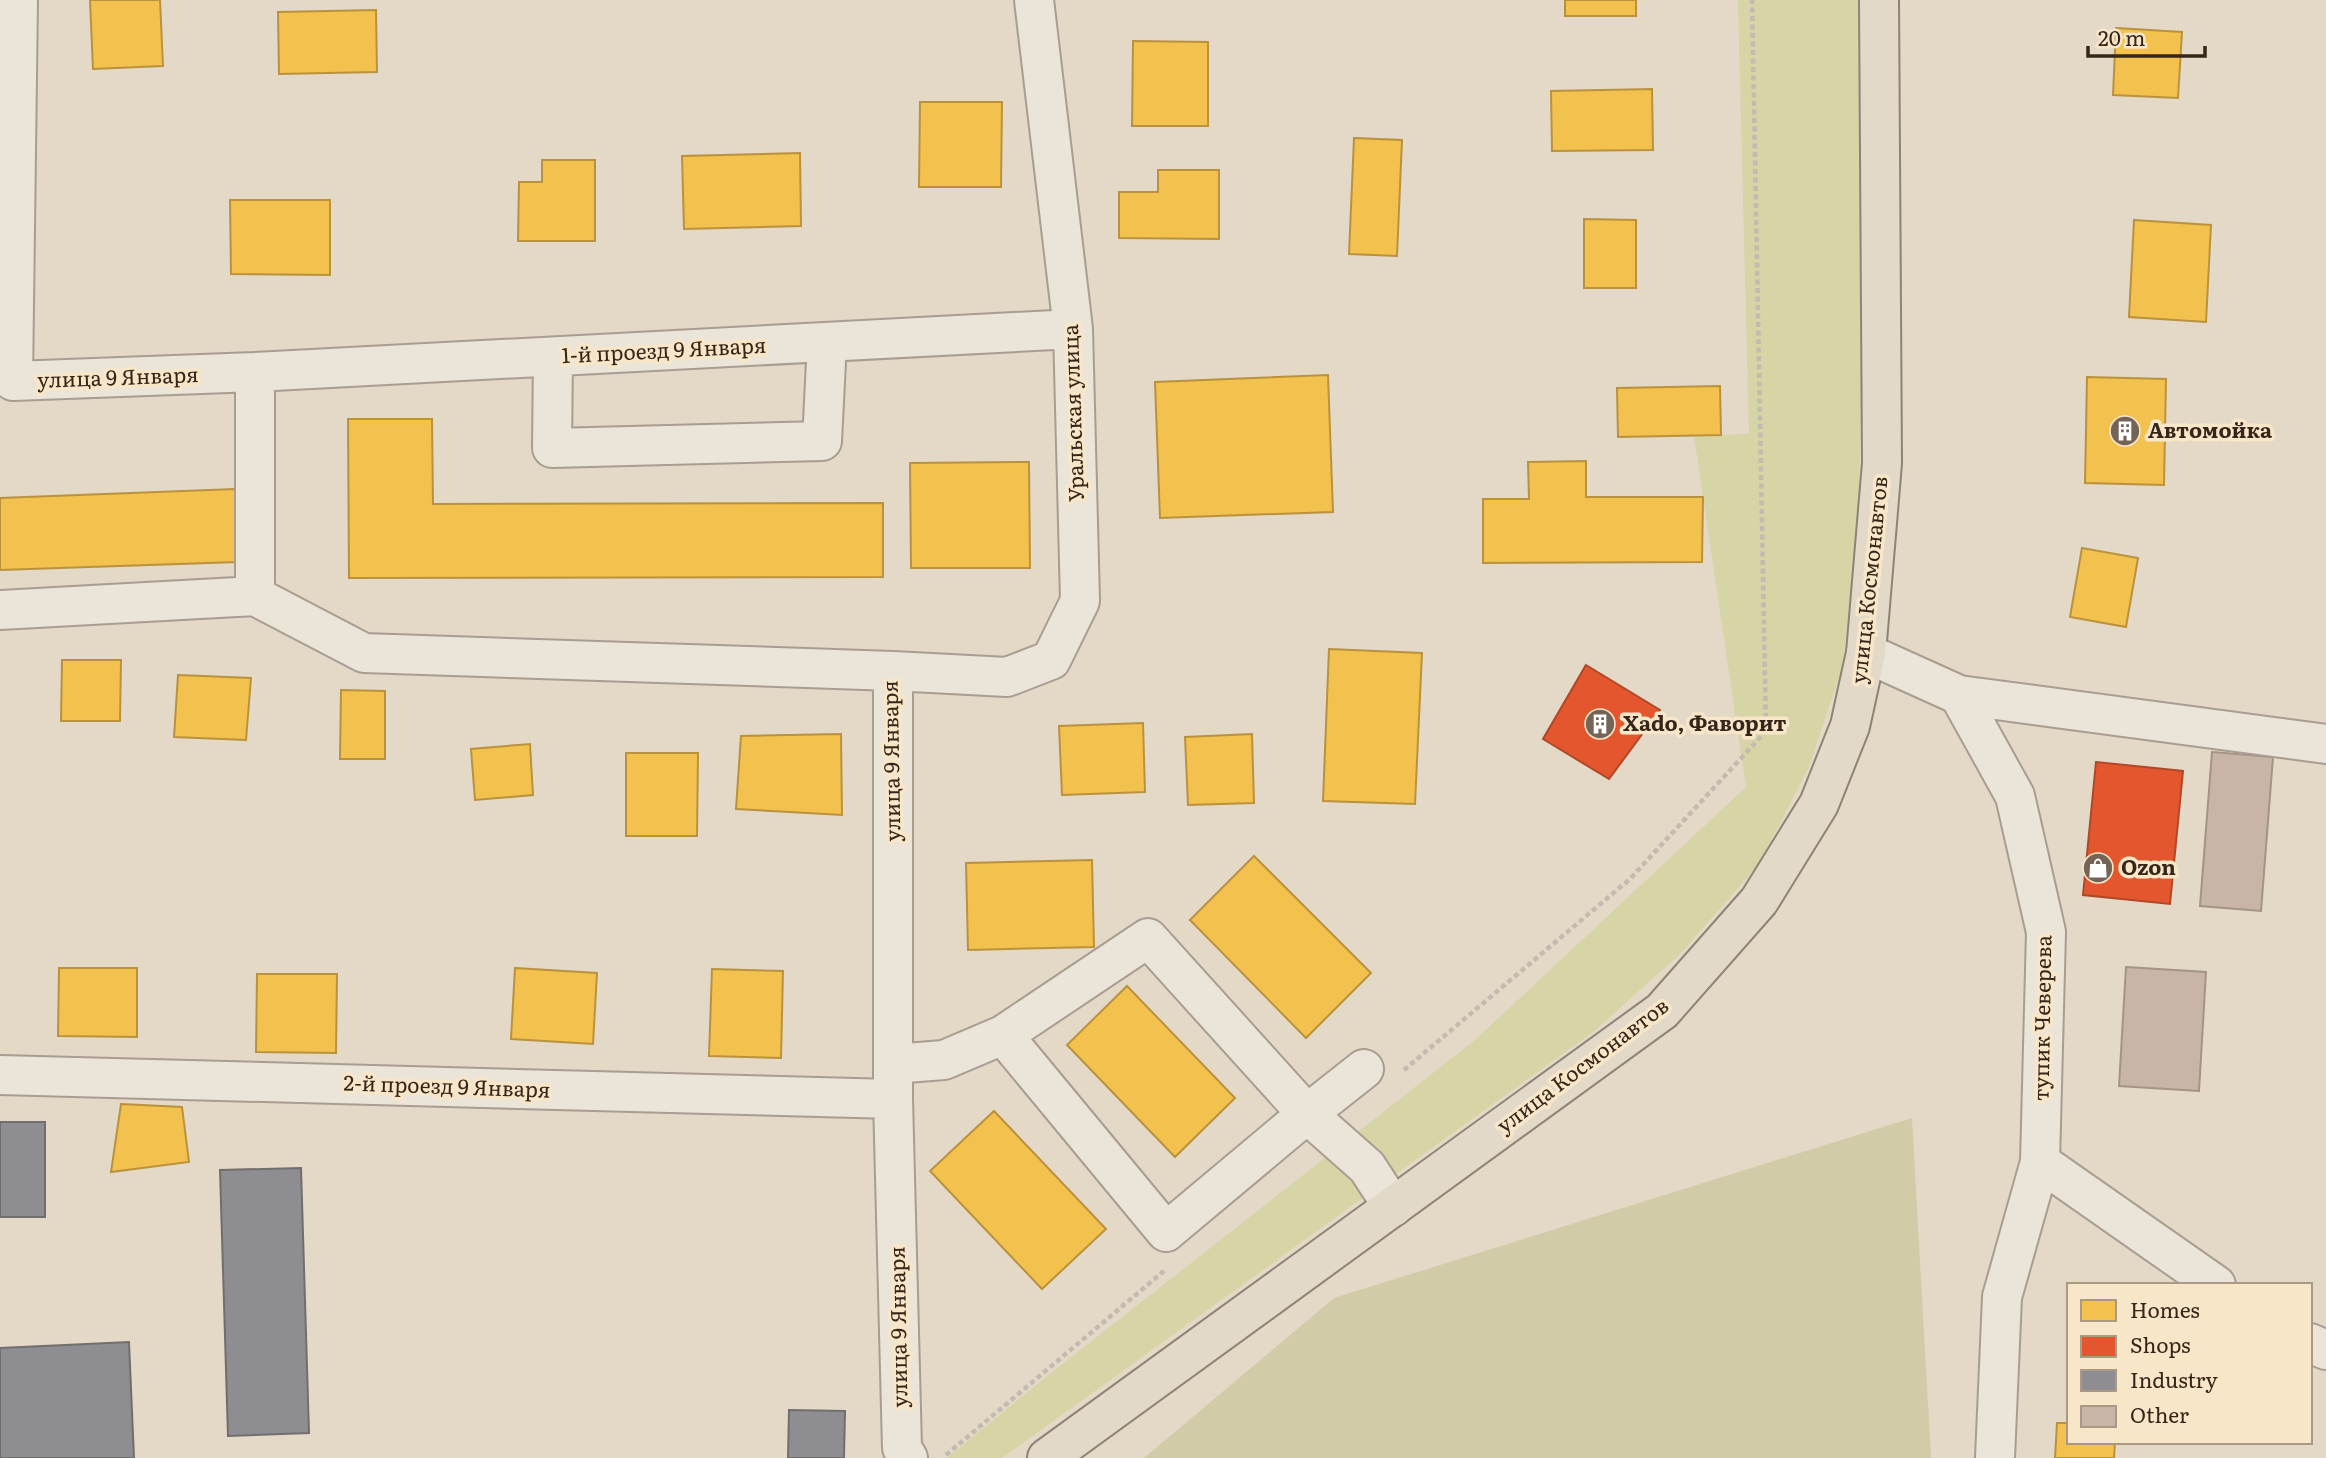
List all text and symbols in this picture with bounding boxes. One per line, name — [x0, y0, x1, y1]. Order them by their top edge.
scale bar — [2088, 14, 2205, 58]
text: 20 m — [2098, 21, 2145, 52]
street label: Уральская улица — [1053, 323, 1090, 502]
street label: 1-й проезд 9 Января — [561, 328, 767, 369]
street label: улица 9 Января — [37, 357, 199, 394]
place label: Автомойка — [2148, 413, 2273, 444]
building icon: Автомойка — [2108, 414, 2142, 448]
street label: улица Космонавтов — [1841, 475, 1894, 685]
street label: улица 9 Января — [873, 680, 906, 842]
place label: Xado, Фаворит — [1623, 706, 1787, 737]
building icon: Xado, Фаворит — [1583, 707, 1617, 741]
place label: Ozon — [2121, 850, 2176, 881]
shop icon: Ozon — [2081, 851, 2115, 885]
street label: тупик Чеверева — [2024, 934, 2057, 1101]
street label: улица Космонавтов — [1489, 989, 1674, 1139]
street label: 2-й проезд 9 Января — [343, 1065, 551, 1104]
street label: улица 9 Января — [880, 1246, 913, 1408]
legend — [2067, 1283, 2312, 1444]
text: Homes — [2130, 1293, 2200, 1324]
text: Shops — [2130, 1328, 2191, 1359]
text: Industry — [2130, 1363, 2218, 1394]
text: Other — [2130, 1398, 2189, 1429]

